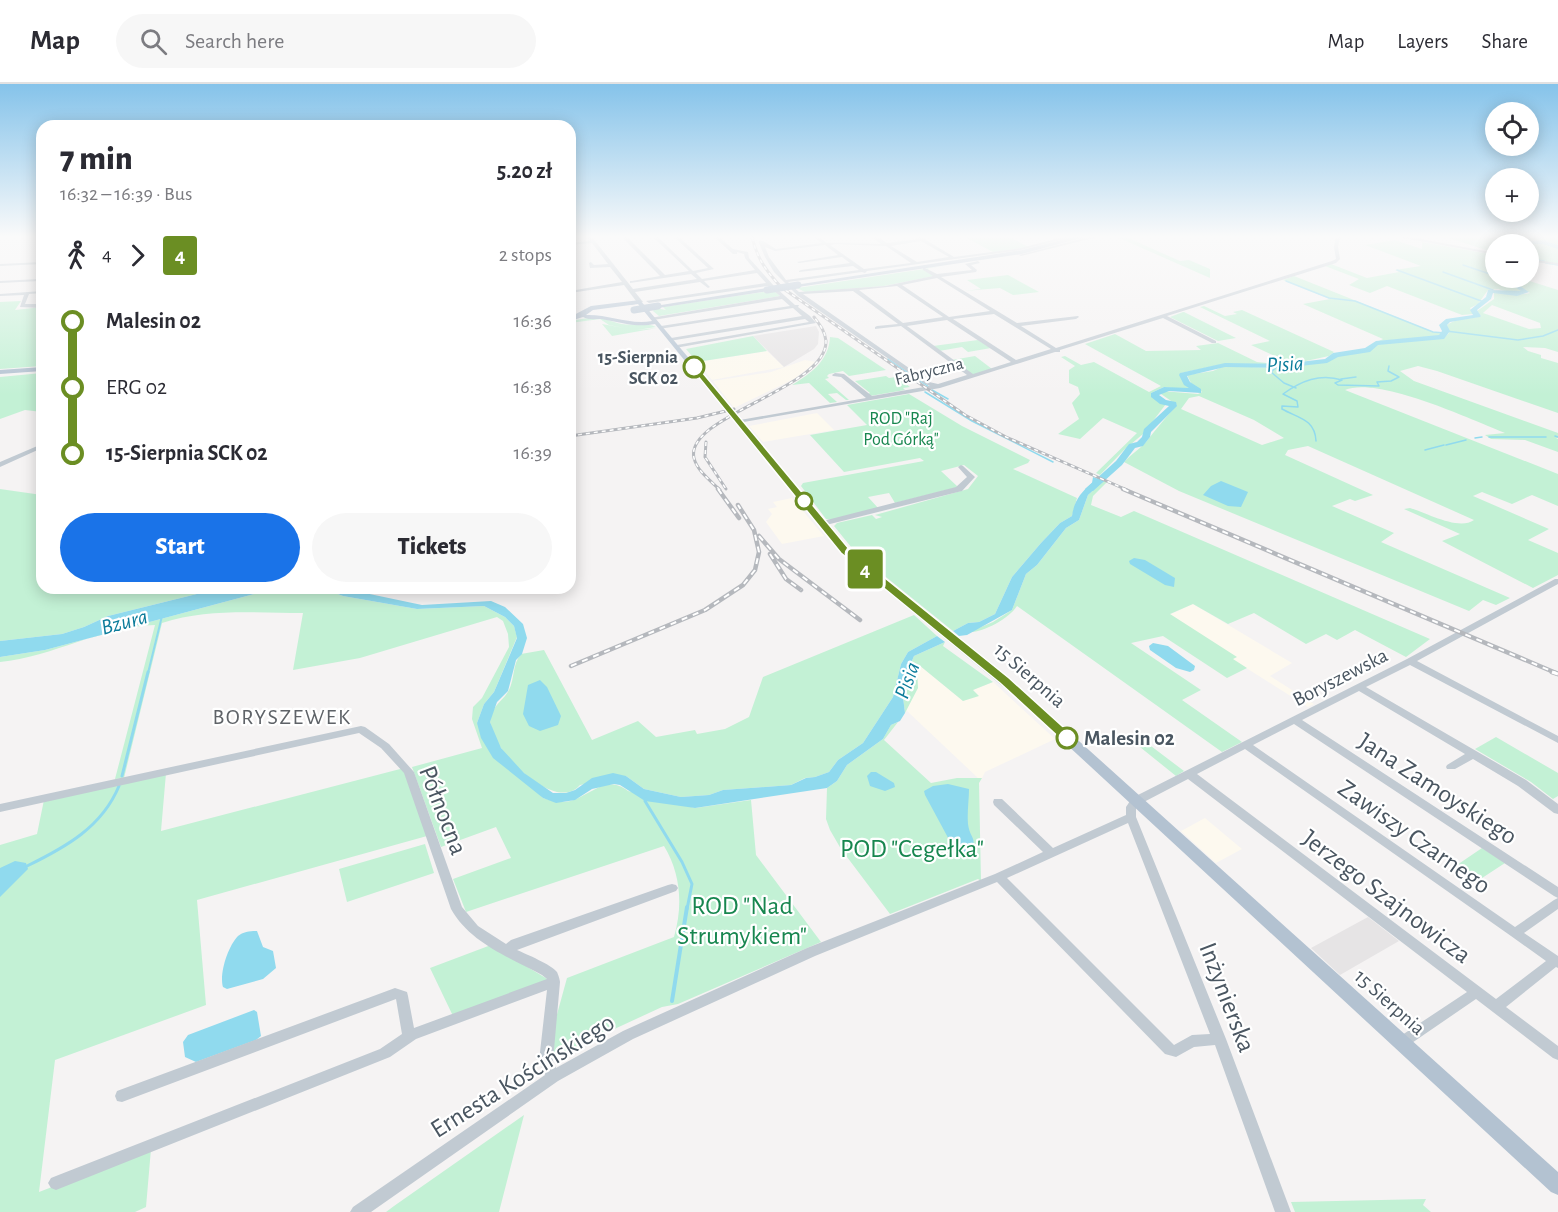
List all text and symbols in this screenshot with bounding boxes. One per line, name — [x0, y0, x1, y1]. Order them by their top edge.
search box — [116, 14, 536, 68]
icon: search — [137, 25, 170, 58]
text: Map — [30, 27, 80, 55]
text: Search here — [185, 30, 284, 52]
text: Map — [1328, 31, 1364, 52]
text: Layers — [1397, 31, 1448, 52]
text: Share — [1481, 31, 1528, 52]
map controls — [1485, 102, 1539, 288]
button: locate — [1485, 102, 1539, 156]
text: 7 min — [60, 143, 133, 176]
text: 5.20 zł — [497, 160, 552, 182]
button: + — [1485, 168, 1539, 222]
text: 16:32 – 16:39 · Bus — [60, 184, 192, 204]
button: − — [1485, 234, 1539, 288]
icon: walk — [60, 239, 93, 272]
icon: forward — [121, 239, 154, 272]
text: 4 — [102, 245, 112, 265]
text: 4 — [175, 245, 185, 266]
text: 2 stops — [499, 245, 552, 265]
text: Malesin 02 — [106, 310, 201, 332]
text: 16:36 — [514, 311, 552, 331]
place label: 15-Sierpnia SCK 02 — [598, 349, 679, 388]
water label: Pisia — [1266, 352, 1304, 376]
street label: Fabryczna — [893, 355, 965, 389]
marker: 15-Sierpnia SCK 02 — [683, 356, 705, 378]
text: ERG 02 — [106, 376, 167, 398]
text: 16:38 — [513, 377, 552, 397]
park label: ROD "Raj Pod Górką" — [863, 410, 939, 449]
text: 15-Sierpnia SCK 02 — [106, 442, 268, 464]
text: 16:39 — [514, 443, 552, 463]
unlabelled marker — [795, 492, 813, 510]
button: Start — [60, 513, 300, 582]
button: Tickets — [312, 513, 552, 582]
line badge: 4 — [846, 550, 884, 588]
text: 4 — [860, 559, 870, 580]
water label: Bzura — [99, 605, 150, 639]
street label: 15 Sierpnia — [990, 639, 1070, 712]
street label: Boryszewska — [1289, 644, 1391, 710]
water label: Pisia — [890, 659, 924, 702]
district label: BORYSZEWEK — [213, 706, 351, 728]
marker: Malesin 02 — [1056, 727, 1078, 749]
place label: Malesin 02 — [1084, 728, 1175, 749]
street label: Jana Zamoyskiego — [1353, 728, 1522, 850]
street label: Północna — [414, 762, 472, 859]
street label: Zawiszy Czarnego — [1334, 775, 1495, 899]
street label: Jerzego Szajnowicza — [1297, 825, 1476, 969]
park label: POD "Cegełka" — [840, 836, 984, 862]
park label: ROD "Nad Strumykiem" — [677, 893, 807, 949]
street label: Inżynierska — [1194, 939, 1260, 1056]
street label: 15 Sierpnia — [1350, 965, 1429, 1039]
street label: Ernesta Kościńskiego — [426, 1009, 619, 1143]

